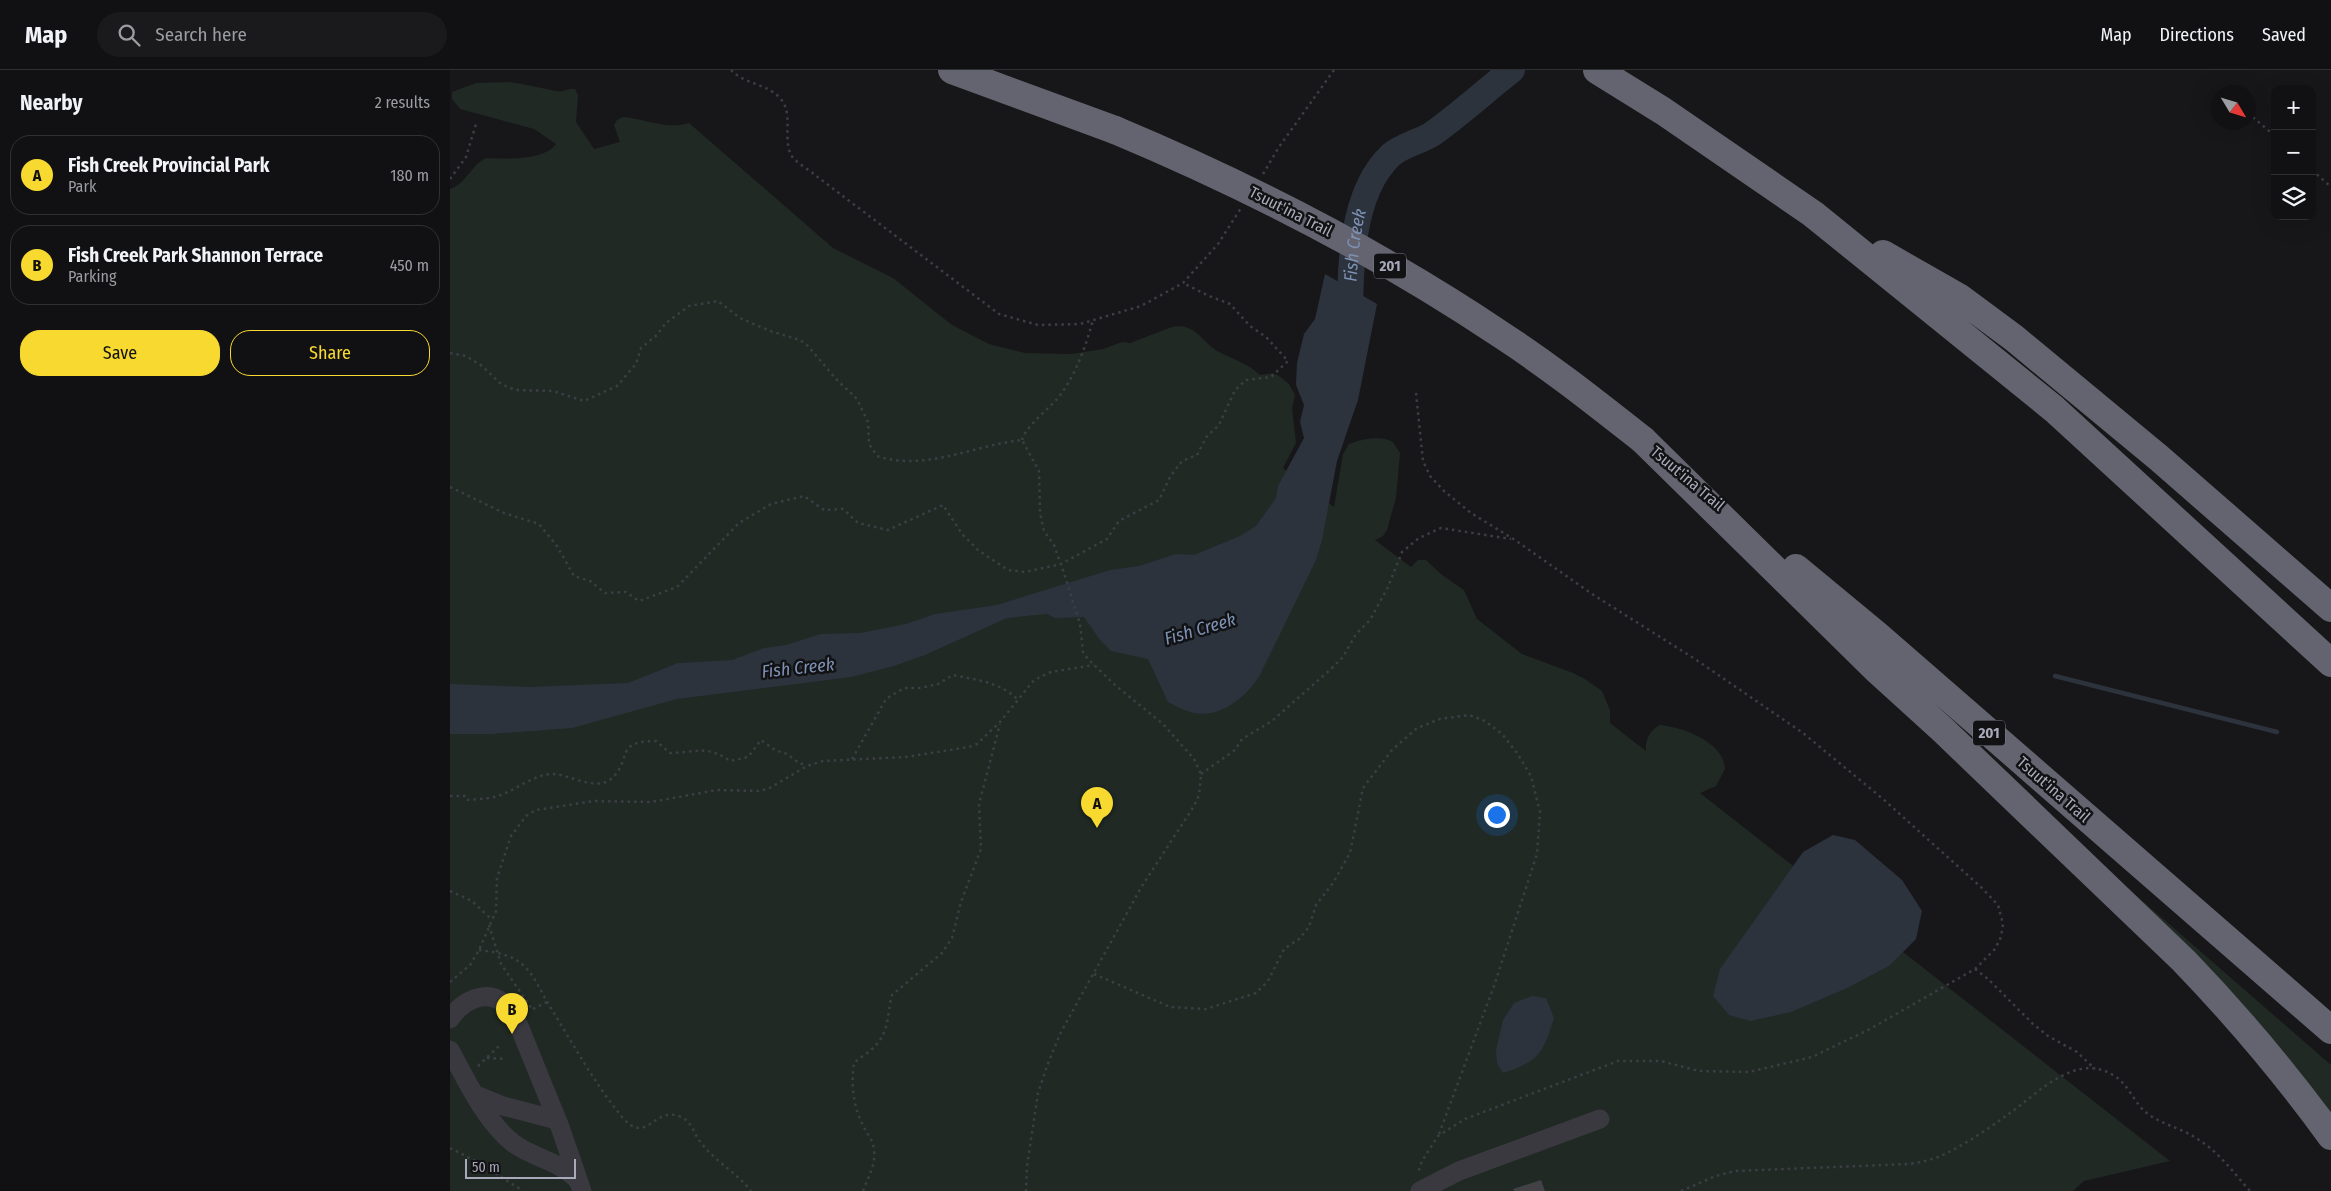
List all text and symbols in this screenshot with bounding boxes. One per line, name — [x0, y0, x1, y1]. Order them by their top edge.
search box — [97, 12, 447, 57]
text: Map — [25, 21, 67, 49]
icon: search — [115, 21, 143, 49]
text: Search here — [155, 23, 247, 46]
text: Map — [2100, 24, 2132, 46]
text: Directions — [2160, 24, 2234, 46]
text: Saved — [2262, 24, 2306, 46]
north arrow — [2211, 85, 2256, 130]
map controls — [2271, 85, 2316, 220]
button: + — [2271, 85, 2316, 130]
text: Nearby — [20, 90, 82, 116]
text: 2 results — [375, 93, 430, 112]
button: − — [2271, 130, 2316, 175]
text: Fish Creek Provincial Park — [68, 154, 269, 177]
text: A — [33, 166, 41, 185]
text: 180 m — [390, 166, 429, 185]
button: layers — [2271, 175, 2316, 220]
text: Park — [68, 177, 96, 196]
street label: Tsuut'ina Trail — [1246, 182, 1335, 240]
water label: Fish Creek — [1340, 206, 1371, 282]
text: Fish Creek Park Shannon Terrace — [68, 244, 323, 267]
road number: 201 — [1374, 254, 1406, 278]
text: B — [33, 256, 41, 275]
text: 450 m — [390, 256, 429, 275]
text: Parking — [68, 267, 116, 286]
button: Save — [20, 330, 220, 376]
button: Share — [230, 330, 430, 376]
street label: Tsuut'ina Trail — [1647, 442, 1728, 515]
water label: Fish Creek — [1162, 608, 1238, 650]
water label: Fish Creek — [760, 653, 836, 683]
road number: 201 — [1973, 720, 2005, 746]
street label: Tsuut'ina Trail — [2013, 752, 2094, 826]
pin: A — [1081, 787, 1113, 828]
your location — [1484, 802, 1510, 828]
pin: B — [496, 993, 528, 1034]
scale bar — [465, 1156, 576, 1179]
text: 50 m — [472, 1159, 500, 1176]

